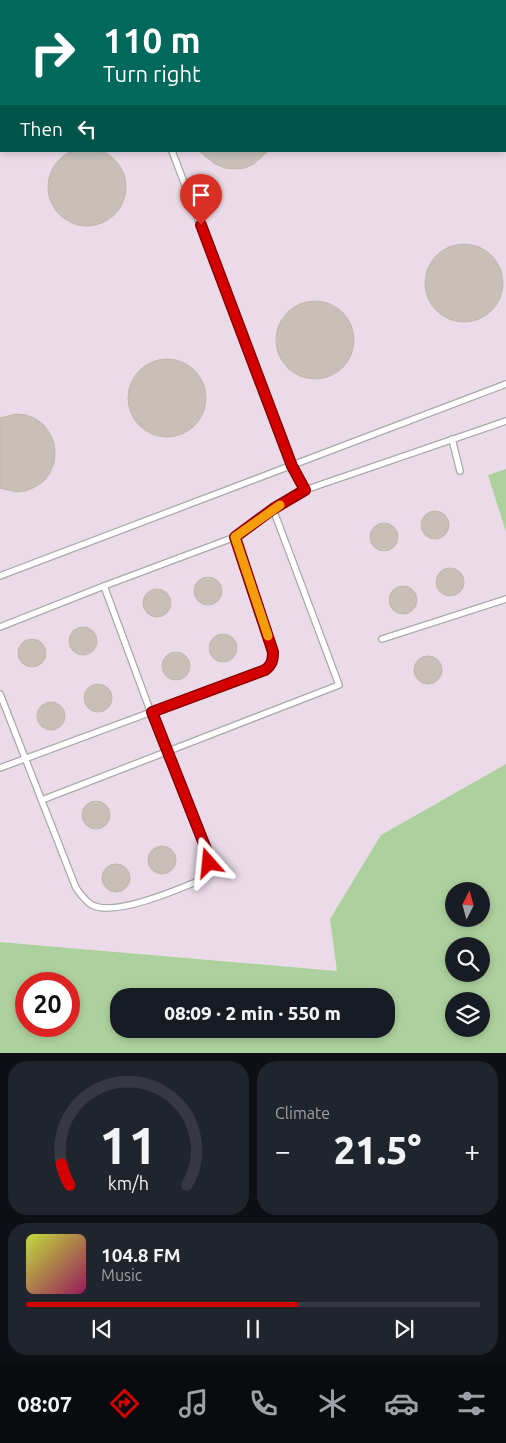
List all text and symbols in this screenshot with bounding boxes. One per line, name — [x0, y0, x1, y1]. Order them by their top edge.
icon: right — [20, 20, 85, 85]
text: 110 m — [103, 20, 201, 60]
text: Turn right — [103, 61, 201, 86]
icon: left — [73, 115, 101, 143]
text: Then — [20, 118, 63, 140]
pin — [180, 174, 222, 225]
icon: arrive — [187, 181, 215, 209]
position arrow — [182, 836, 234, 888]
north arrow — [445, 882, 490, 928]
map controls — [445, 882, 490, 1037]
button: search — [445, 937, 490, 982]
speed limit sign: 20 — [15, 972, 80, 1037]
button: layers — [445, 992, 490, 1037]
text: 08:09 · 2 min · 550 m — [164, 1002, 341, 1024]
text: Climate — [275, 1104, 330, 1122]
text: 11 — [99, 1116, 158, 1174]
text: 21.5° — [334, 1129, 421, 1171]
text: − — [275, 1135, 291, 1166]
text: + — [464, 1135, 480, 1166]
text: km/h — [108, 1173, 149, 1193]
text: 104.8 FM — [101, 1244, 181, 1266]
text: Music — [101, 1266, 142, 1284]
icon: previous — [88, 1315, 116, 1343]
icon: pause — [239, 1315, 267, 1343]
icon: next — [390, 1315, 418, 1343]
icon: directions — [107, 1386, 142, 1421]
icon: music — [176, 1386, 211, 1421]
icon: phone — [246, 1386, 281, 1421]
icon: climate — [315, 1386, 350, 1421]
icon: car — [384, 1386, 419, 1421]
icon: filters — [454, 1386, 489, 1421]
text: 08:07 — [17, 1391, 72, 1416]

